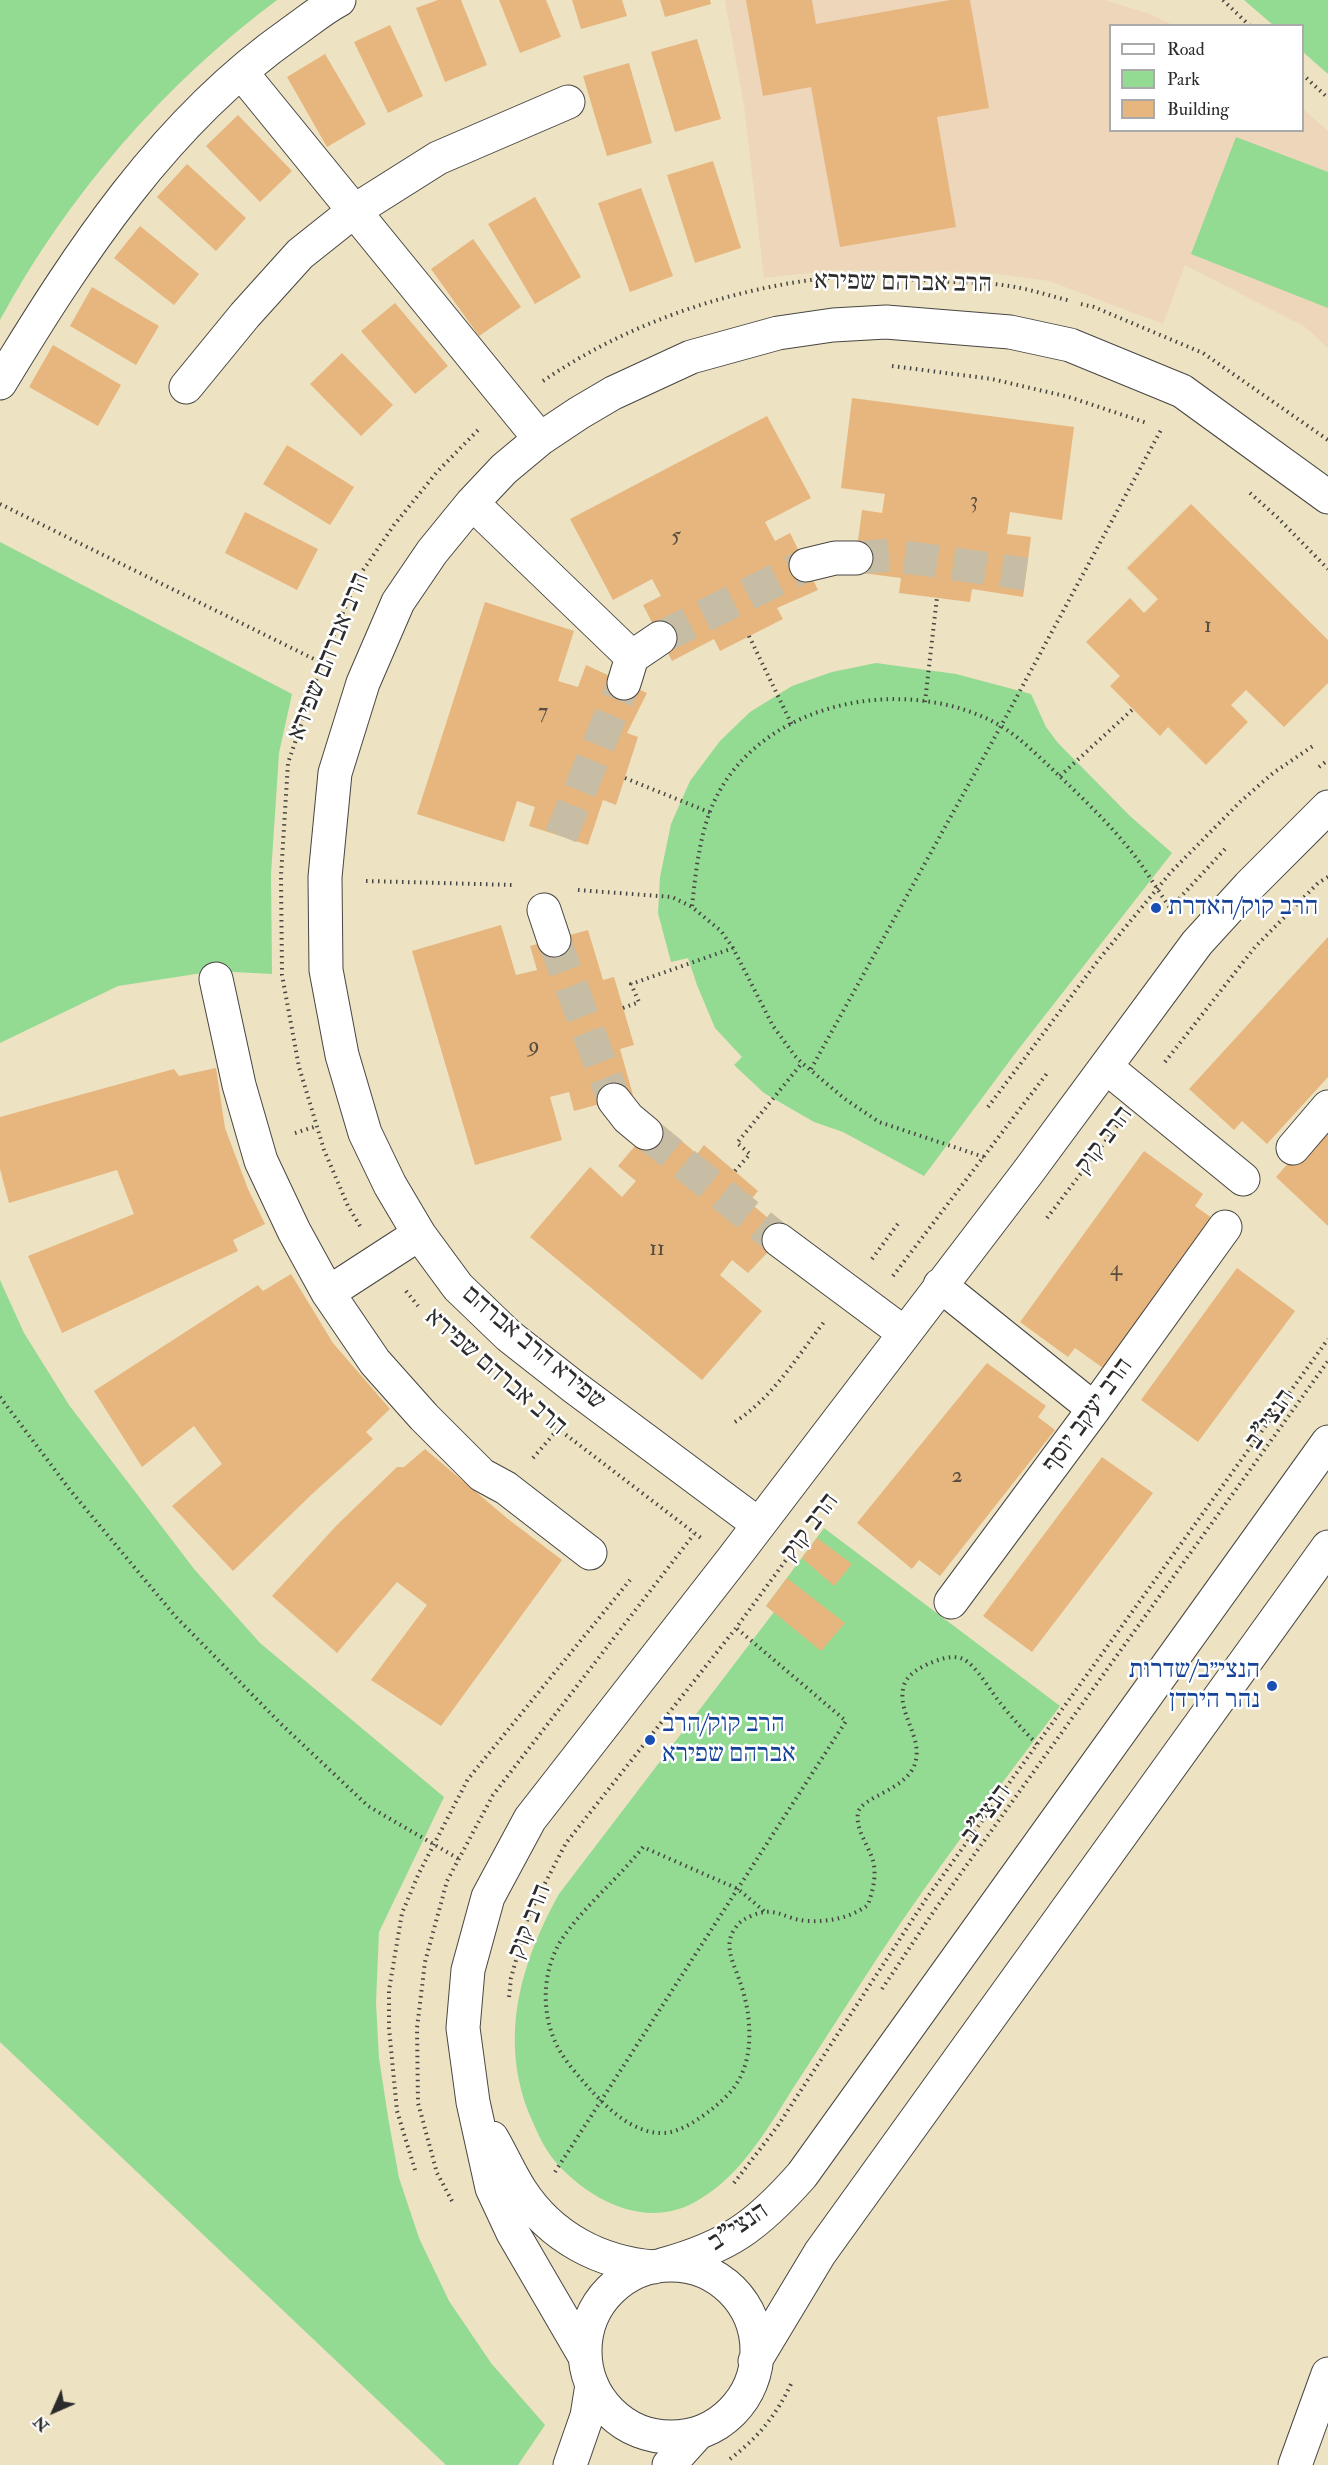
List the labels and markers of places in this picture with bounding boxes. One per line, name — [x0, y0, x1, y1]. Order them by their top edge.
place label: הרב קוק/האדרת — [1168, 892, 1318, 924]
marker: הרב קוק/האדרת — [1149, 901, 1163, 915]
place label: הנצי״ב/שדרות נהר הירדן — [1129, 1655, 1260, 1716]
marker: הנצי״ב/שדרות נהר הירדן — [1265, 1679, 1279, 1693]
place label: הרב קוק/הרב אברהם שפירא — [662, 1709, 796, 1770]
marker: הרב קוק/הרב אברהם שפירא — [643, 1733, 657, 1747]

